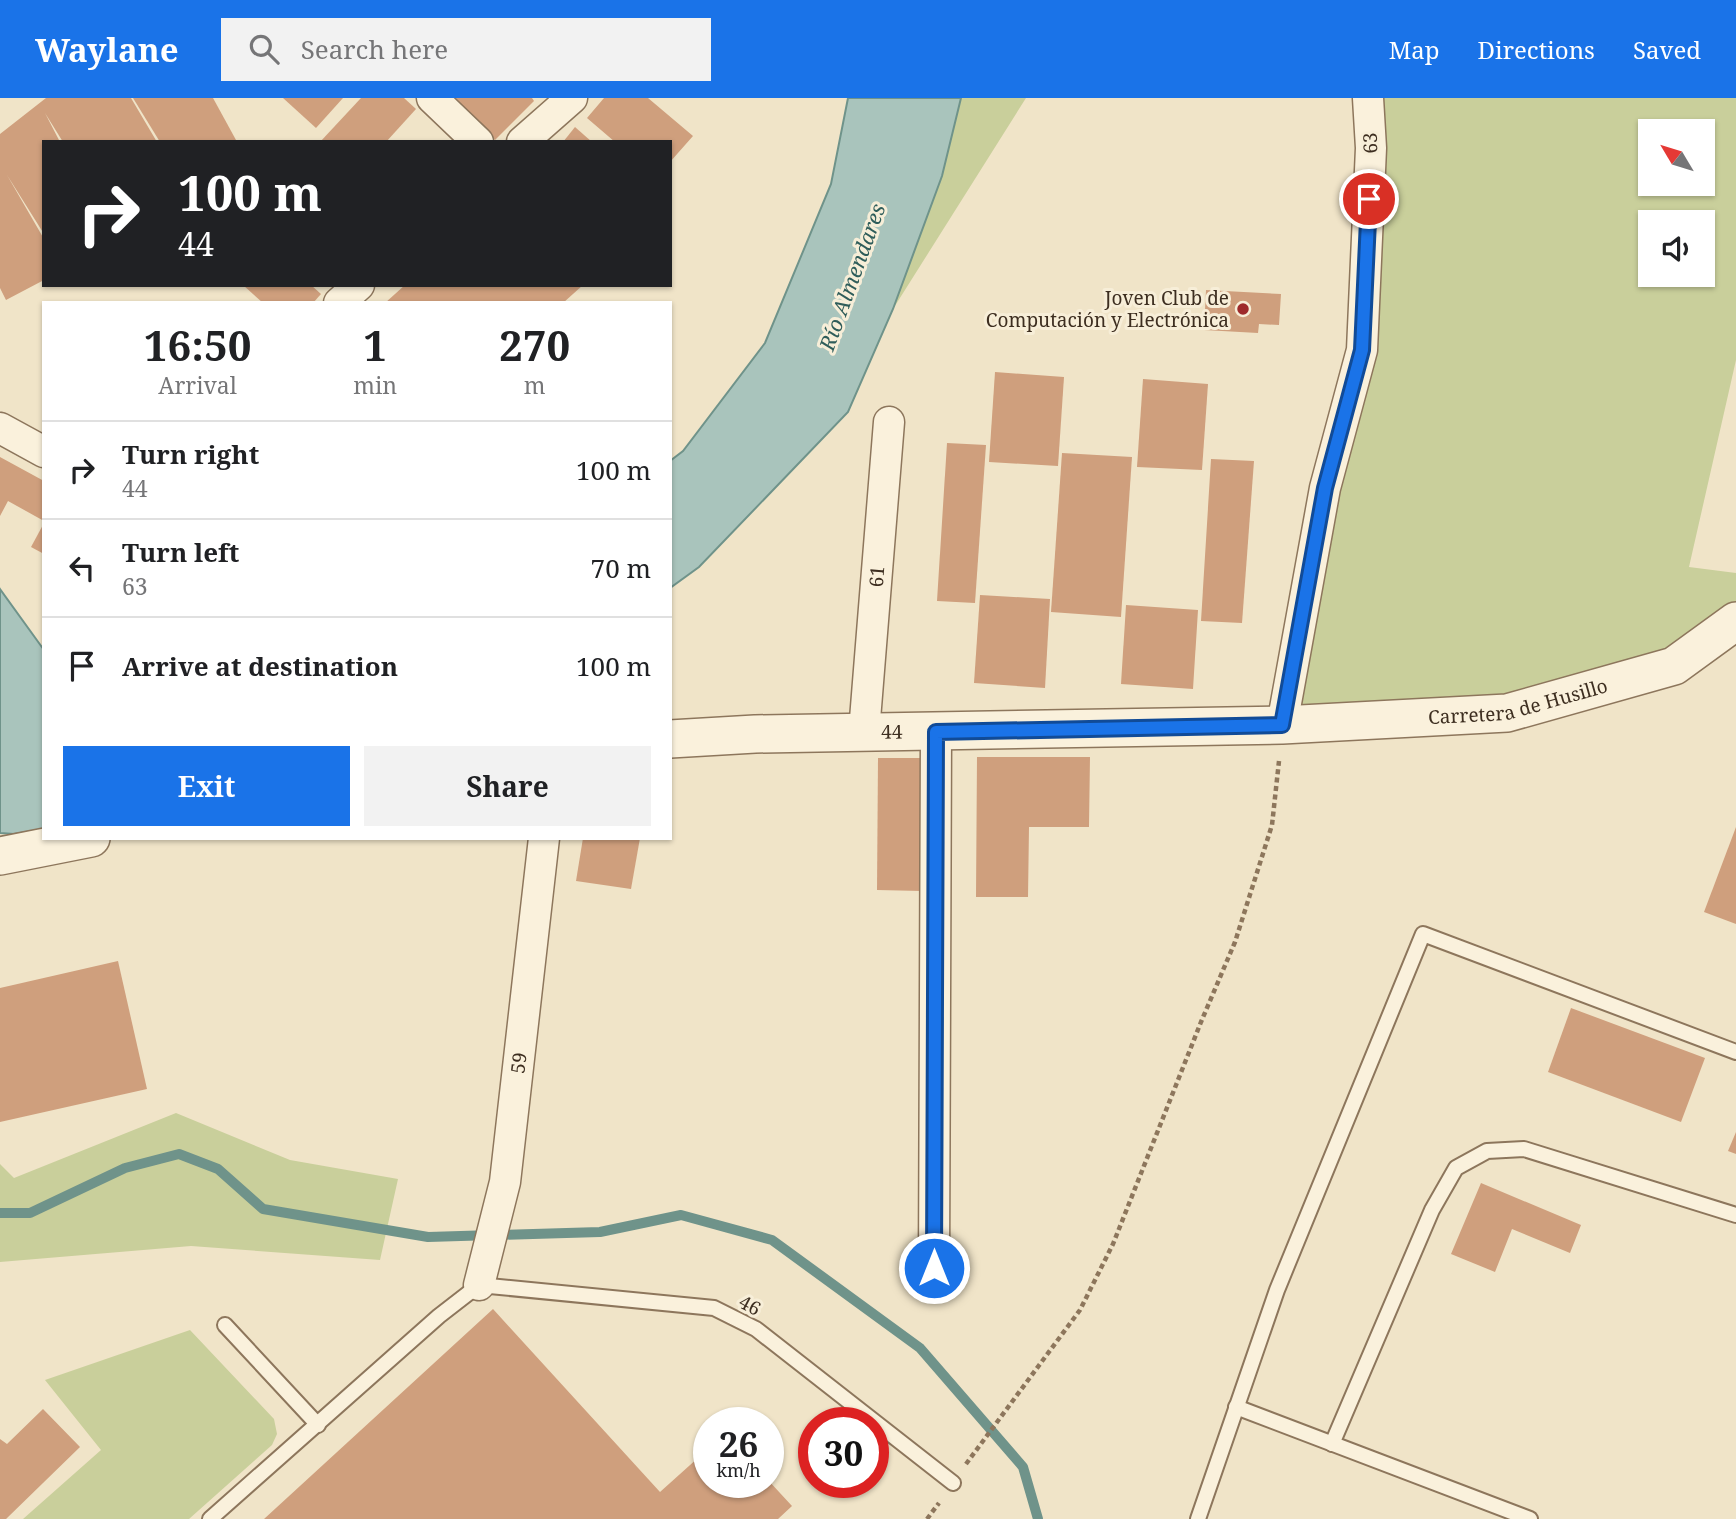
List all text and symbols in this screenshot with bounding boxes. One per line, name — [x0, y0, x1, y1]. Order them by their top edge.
search box — [221, 18, 711, 81]
text: Waylane — [35, 27, 179, 72]
icon: search — [245, 30, 283, 68]
text: Search here — [301, 31, 448, 67]
text: Map — [1389, 33, 1440, 66]
text: Directions — [1478, 33, 1595, 66]
text: Saved — [1633, 33, 1701, 66]
north arrow — [1638, 119, 1715, 196]
map controls — [1638, 119, 1715, 287]
street label: 63 — [1357, 132, 1383, 154]
text: 100 m — [178, 159, 322, 225]
icon: right — [63, 168, 154, 259]
pin — [1339, 169, 1399, 229]
icon: arrive — [1350, 180, 1388, 218]
water label: Río Almendares — [812, 199, 892, 355]
button: sound — [1638, 210, 1715, 287]
text: 44 — [178, 222, 214, 265]
place label: Joven Club de Computación y Electrónica — [986, 285, 1229, 333]
marker: Joven Club de Computación y Electrónica — [1235, 301, 1251, 317]
text: 16:50 — [144, 316, 251, 373]
text: 1 — [363, 316, 387, 373]
text: 270 — [499, 316, 570, 373]
text: Arrival — [158, 369, 237, 401]
text: min — [353, 369, 397, 401]
text: m — [524, 369, 545, 401]
text: Turn right — [122, 436, 259, 472]
icon: right — [63, 451, 101, 489]
text: 100 m — [576, 452, 651, 488]
text: 44 — [122, 472, 148, 504]
text: Turn left — [122, 534, 239, 570]
icon: left — [63, 549, 101, 587]
text: 70 m — [591, 550, 651, 586]
street label: 61 — [863, 565, 890, 588]
text: 63 — [122, 570, 148, 602]
icon: arrive — [63, 647, 101, 685]
text: Arrive at destination — [122, 648, 398, 684]
text: 100 m — [576, 648, 651, 684]
street label: Carretera de Husillo — [1427, 672, 1611, 730]
street label: 44 — [881, 718, 903, 745]
button: Exit — [63, 746, 350, 826]
button: Share — [364, 746, 651, 826]
street label: 59 — [504, 1051, 533, 1075]
position arrow — [897, 1231, 971, 1305]
street label: 46 — [735, 1289, 765, 1321]
speed limit sign: 30 — [798, 1407, 889, 1498]
text: 26 — [719, 1420, 758, 1467]
text: km/h — [716, 1458, 761, 1482]

